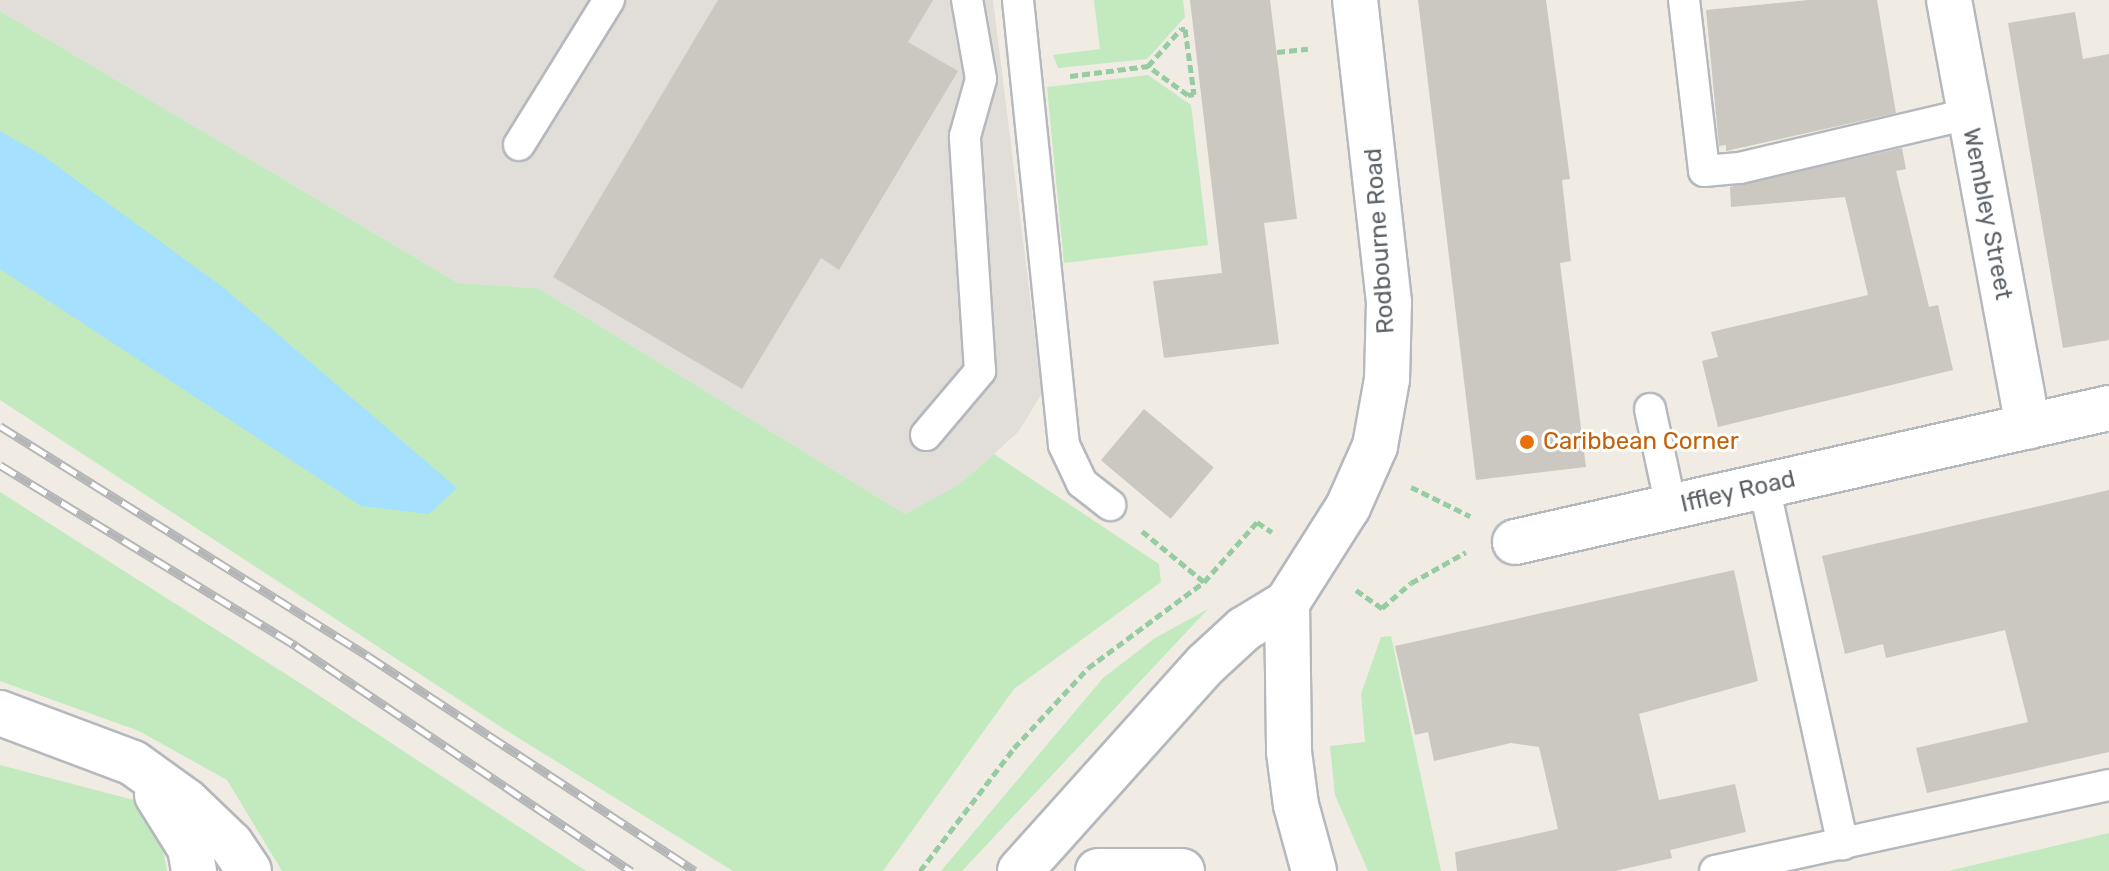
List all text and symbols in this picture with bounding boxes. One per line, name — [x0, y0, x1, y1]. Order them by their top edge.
street label: Wembley Street — [1956, 125, 2018, 303]
street label: Rodbourne Road — [1359, 147, 1401, 335]
place label: Caribbean Corner — [1543, 428, 1739, 456]
marker: Caribbean Corner — [1518, 433, 1536, 451]
street label: Iffley Road — [1678, 465, 1798, 519]

